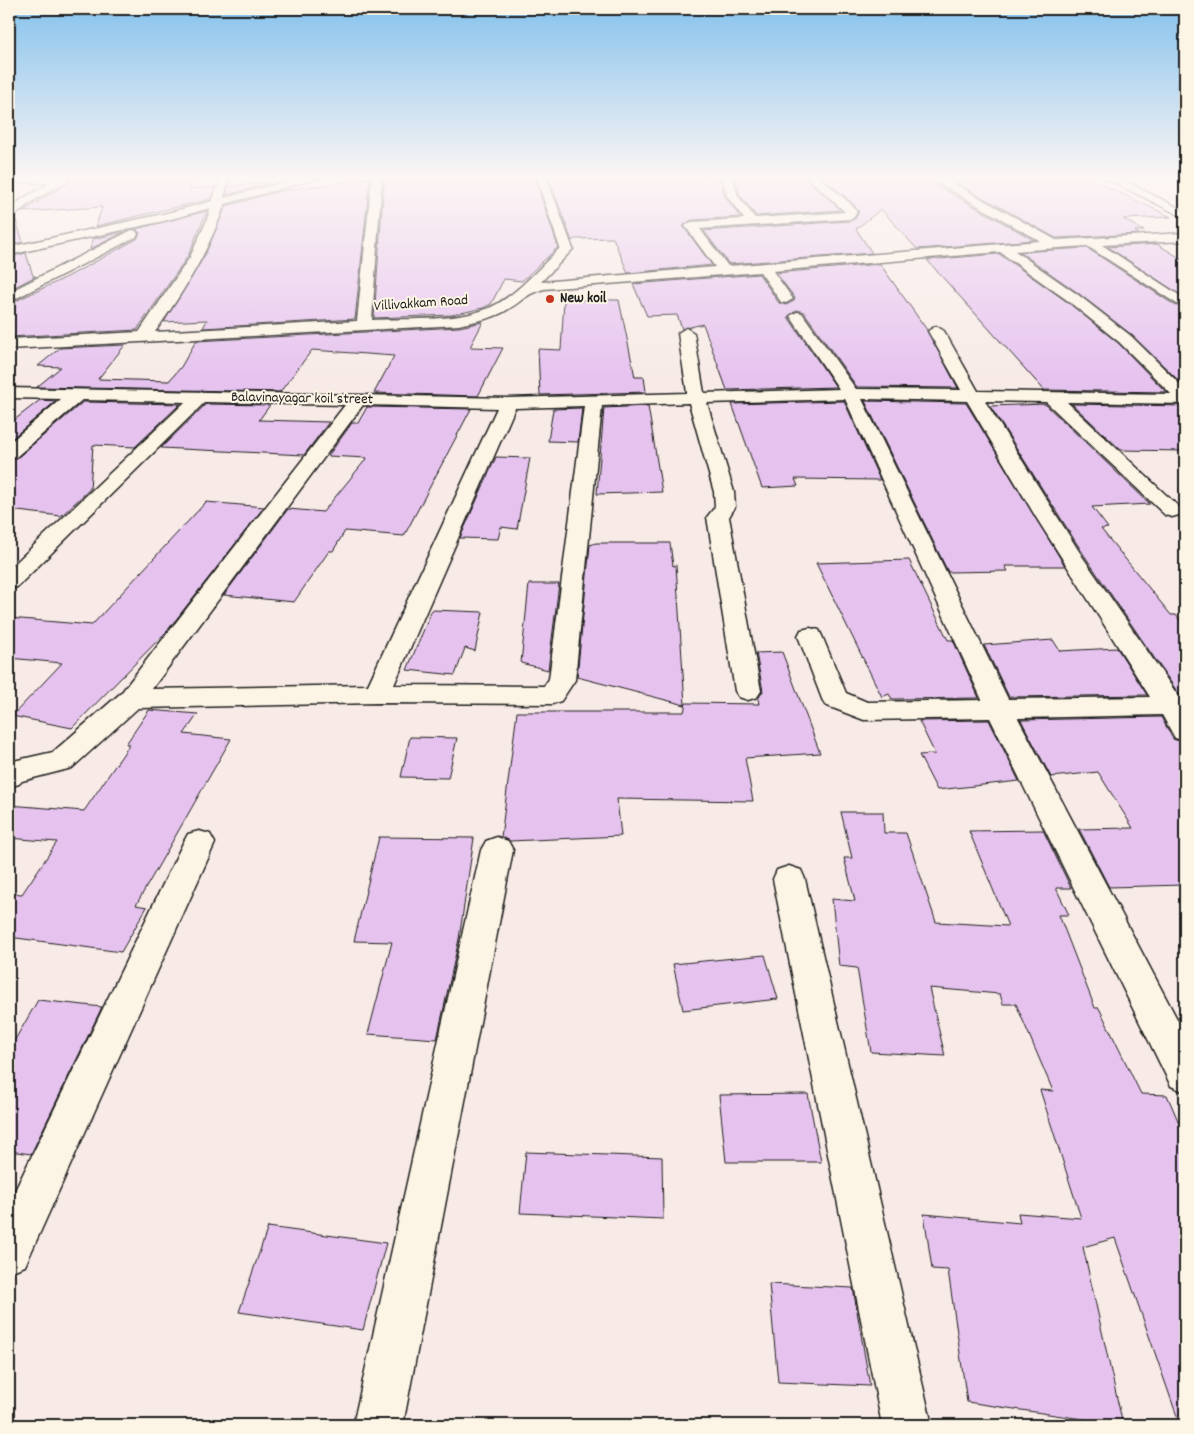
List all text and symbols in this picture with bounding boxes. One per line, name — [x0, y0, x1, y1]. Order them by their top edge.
place label: New koil — [560, 288, 607, 310]
street label: Villivakkam Road — [373, 290, 469, 318]
marker: New koil — [544, 293, 556, 305]
street label: Balavinayagar koil street — [231, 387, 374, 411]

